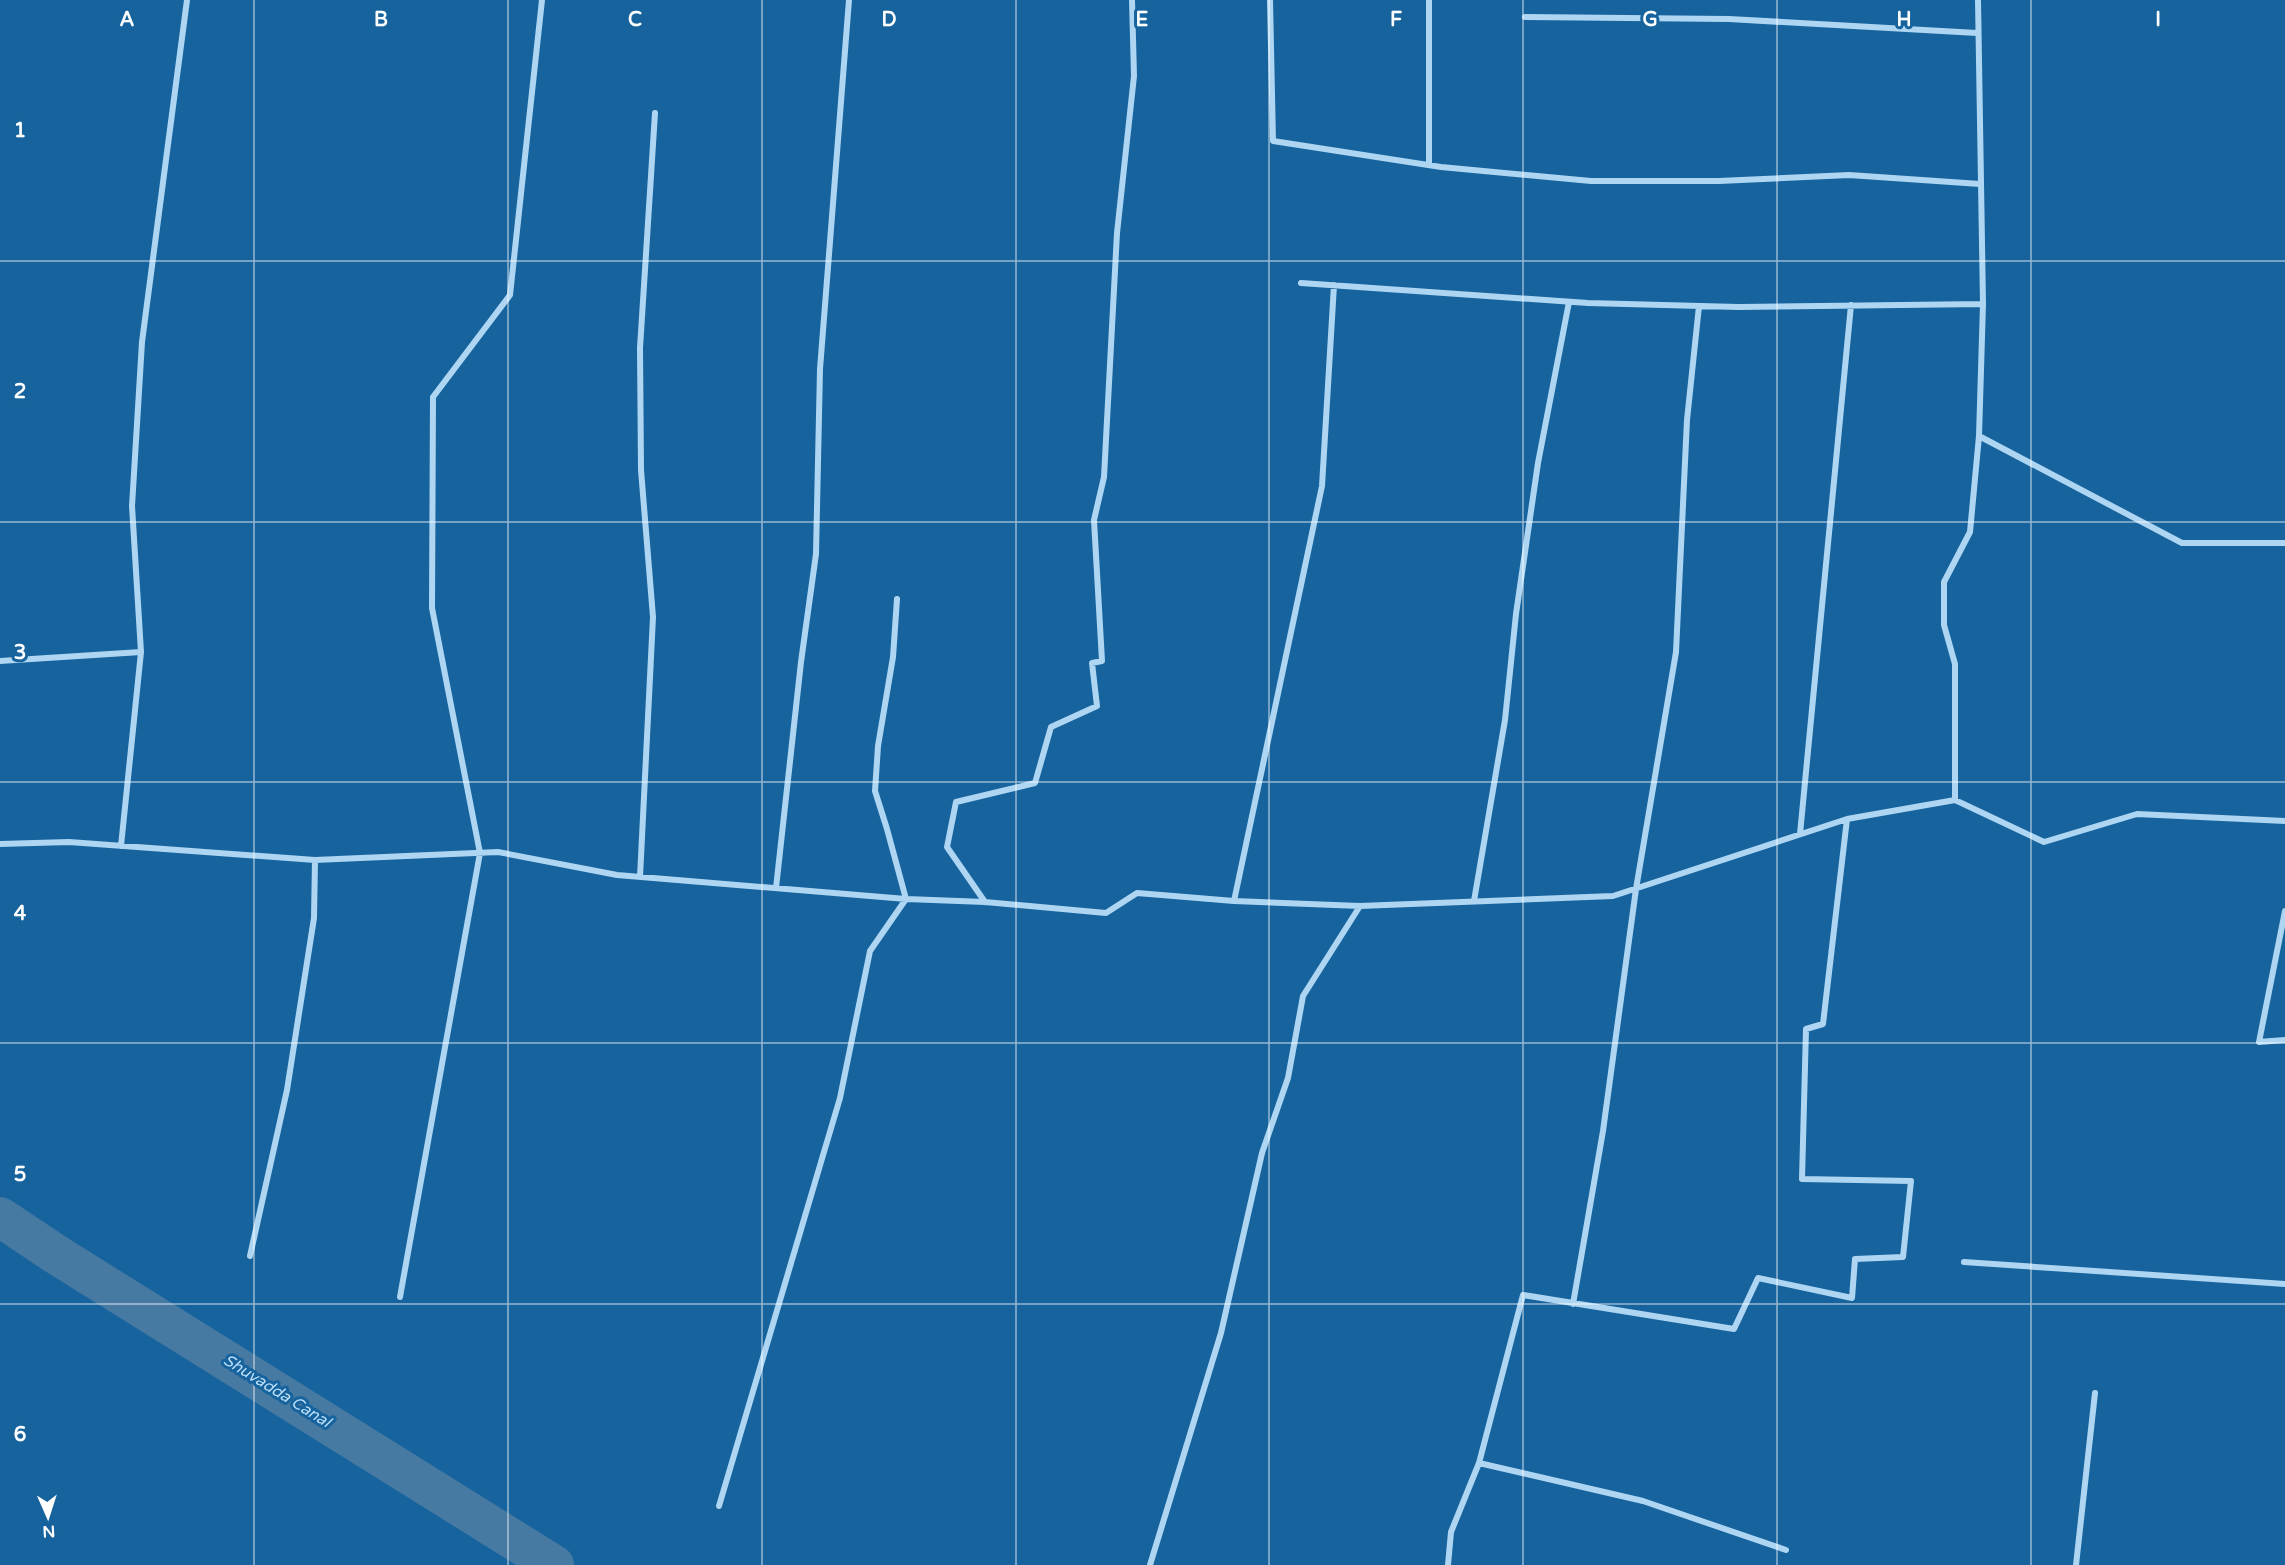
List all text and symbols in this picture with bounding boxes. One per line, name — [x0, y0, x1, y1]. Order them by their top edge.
text: A — [120, 8, 135, 32]
text: B — [374, 8, 388, 32]
text: C — [628, 8, 642, 32]
text: D — [881, 8, 897, 32]
text: E — [1136, 8, 1149, 32]
text: F — [1390, 8, 1402, 32]
text: G — [1642, 8, 1658, 32]
text: H — [1896, 8, 1912, 32]
text: I — [2155, 8, 2161, 32]
text: 1 — [14, 119, 26, 143]
text: 2 — [14, 380, 26, 404]
text: 3 — [14, 641, 26, 665]
text: 4 — [14, 902, 27, 926]
text: 5 — [14, 1163, 26, 1187]
water label: Shuvadda Canal — [220, 1350, 336, 1433]
text: 6 — [14, 1423, 26, 1447]
north arrow — [18, 1487, 78, 1547]
text: N — [42, 1521, 56, 1541]

